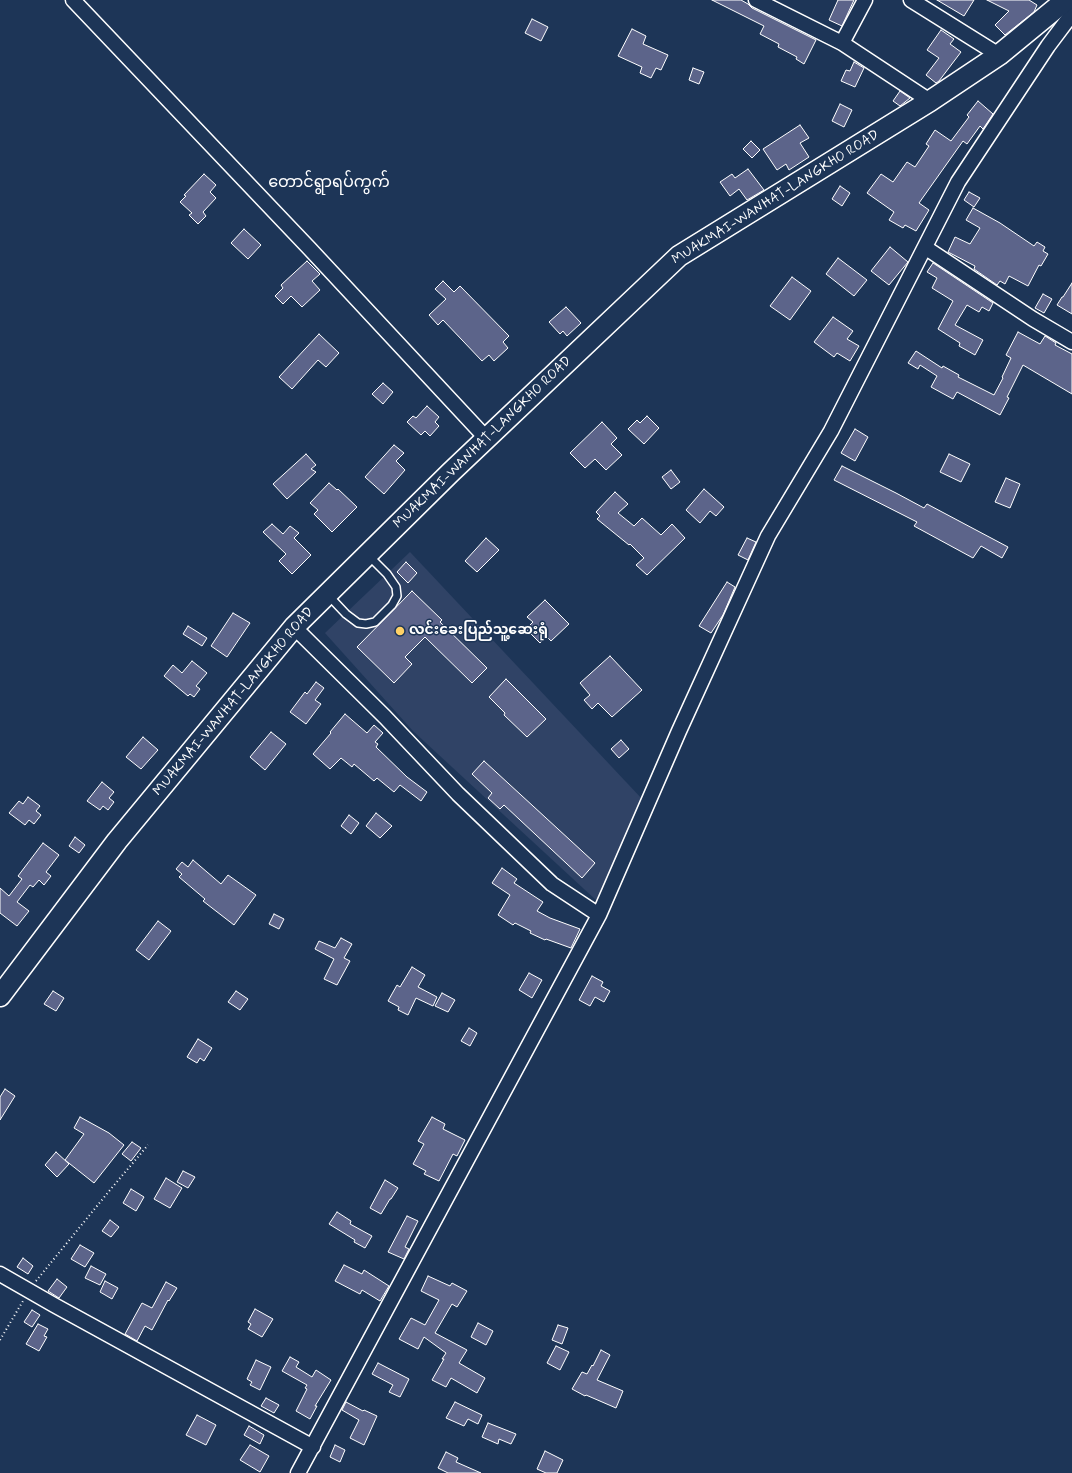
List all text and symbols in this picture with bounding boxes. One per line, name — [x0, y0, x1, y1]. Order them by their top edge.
street label: MUAKMAI-WANHAT-LANGKHO ROAD — [669, 127, 883, 269]
district label: တောင်ရွာရပ်ကွက် — [268, 174, 390, 194]
street label: MUAKMAI-WANHAT-LANGKHO ROAD — [390, 353, 576, 533]
street label: MUAKMAI-WANHAT-LANGKHO ROAD — [150, 604, 318, 800]
place label: လင်းခေးပြည်သူ့ဆေးရုံ — [409, 623, 548, 639]
marker: လင်းခေးပြည်သူ့ဆေးရုံ — [394, 625, 406, 637]

